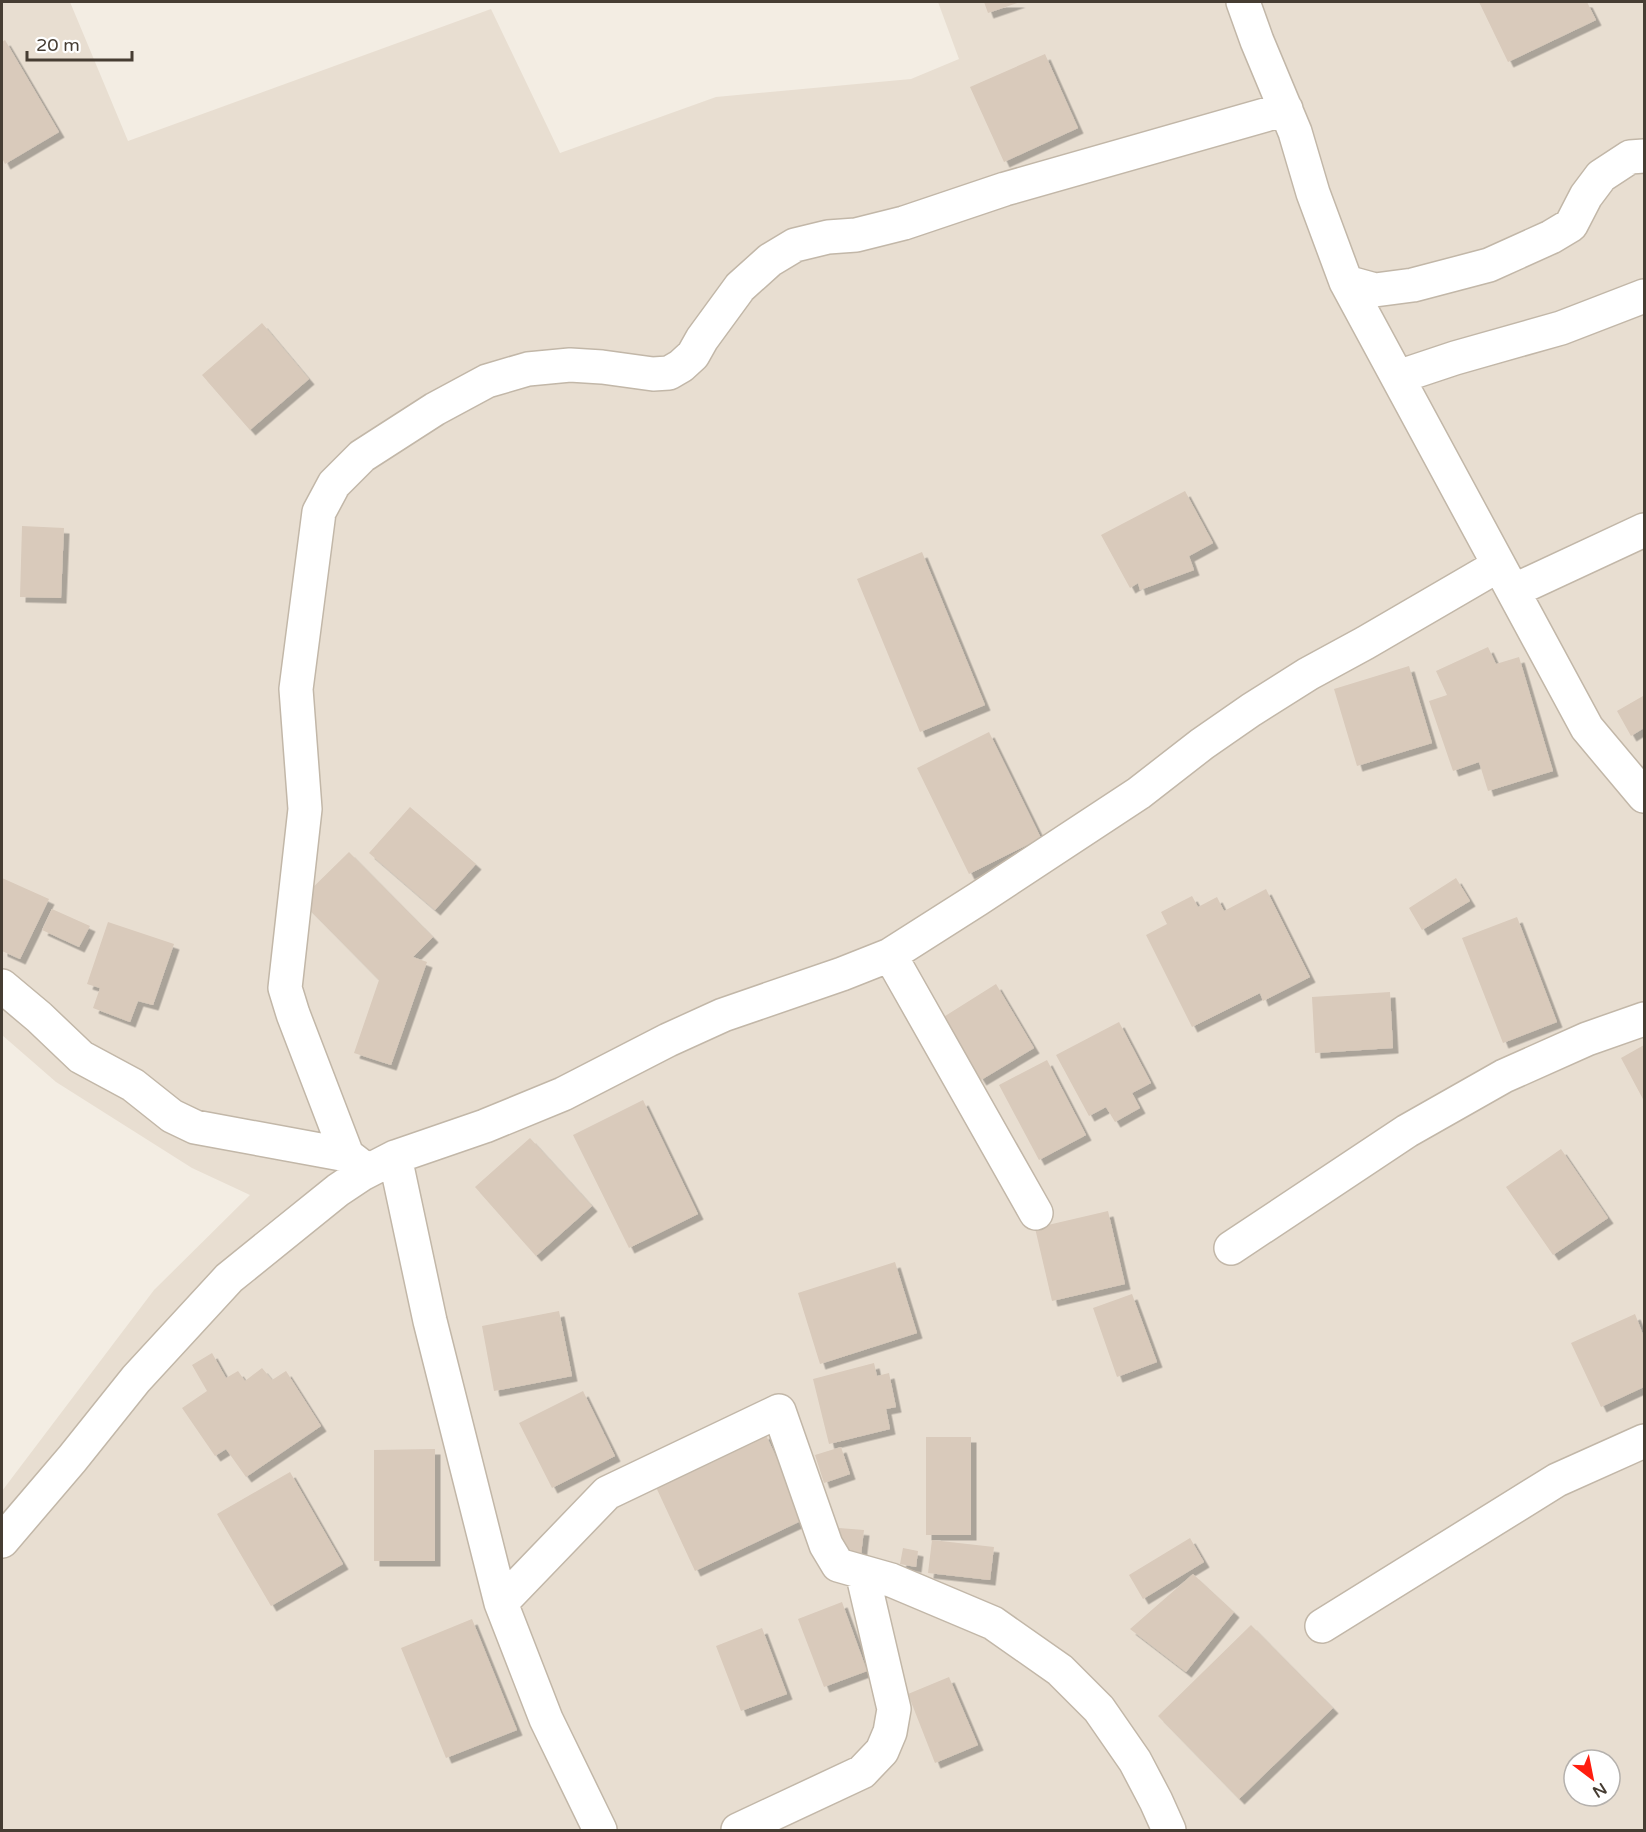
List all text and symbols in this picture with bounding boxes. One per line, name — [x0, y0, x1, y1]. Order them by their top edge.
scale bar — [27, 24, 132, 62]
text: 20 m — [36, 34, 80, 56]
north arrow — [1562, 1748, 1622, 1808]
text: N — [1589, 1778, 1610, 1802]

